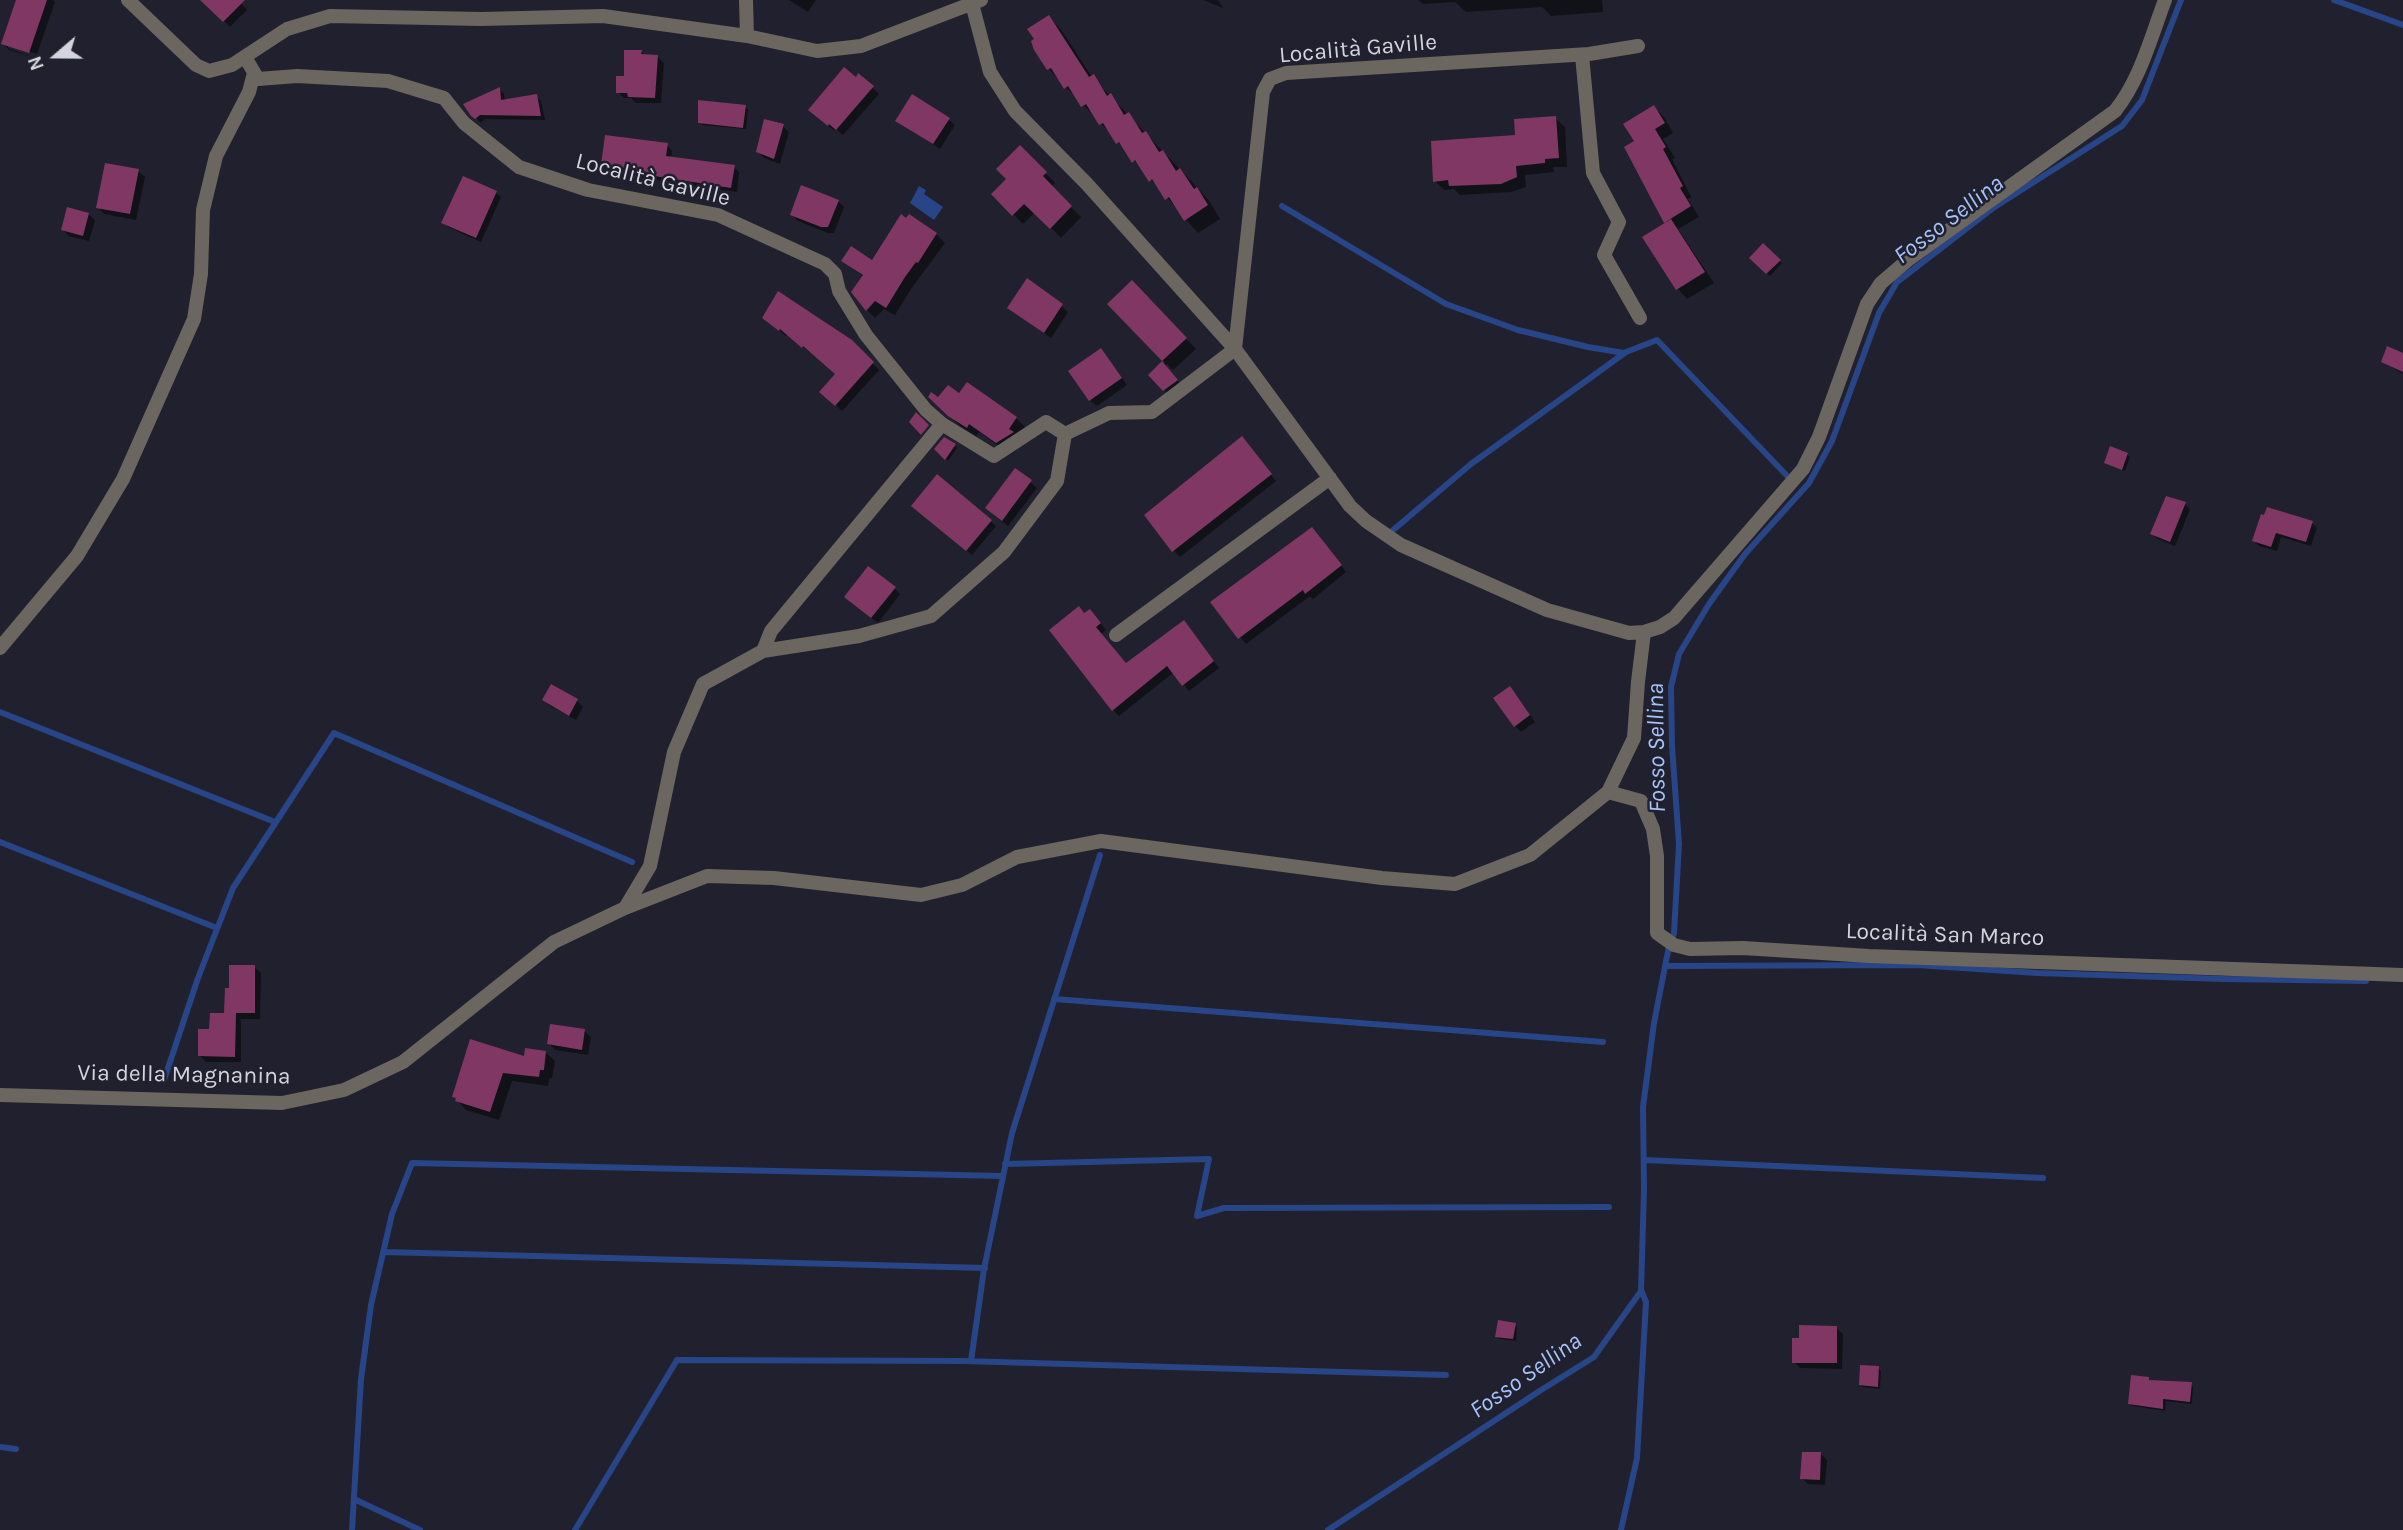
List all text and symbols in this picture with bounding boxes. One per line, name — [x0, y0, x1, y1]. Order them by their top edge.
north arrow — [21, 21, 91, 91]
street label: Località Gaville — [1278, 28, 1438, 70]
text: N — [24, 53, 49, 73]
street label: Località Gaville — [573, 147, 733, 213]
water label: Fosso Sellina — [1888, 169, 2010, 271]
water label: Fosso Sellina — [1641, 683, 1673, 813]
street label: Località San Marco — [1845, 918, 2045, 952]
street label: Via della Magnanina — [77, 1059, 291, 1091]
water label: Fosso Sellina — [1465, 1327, 1587, 1425]

